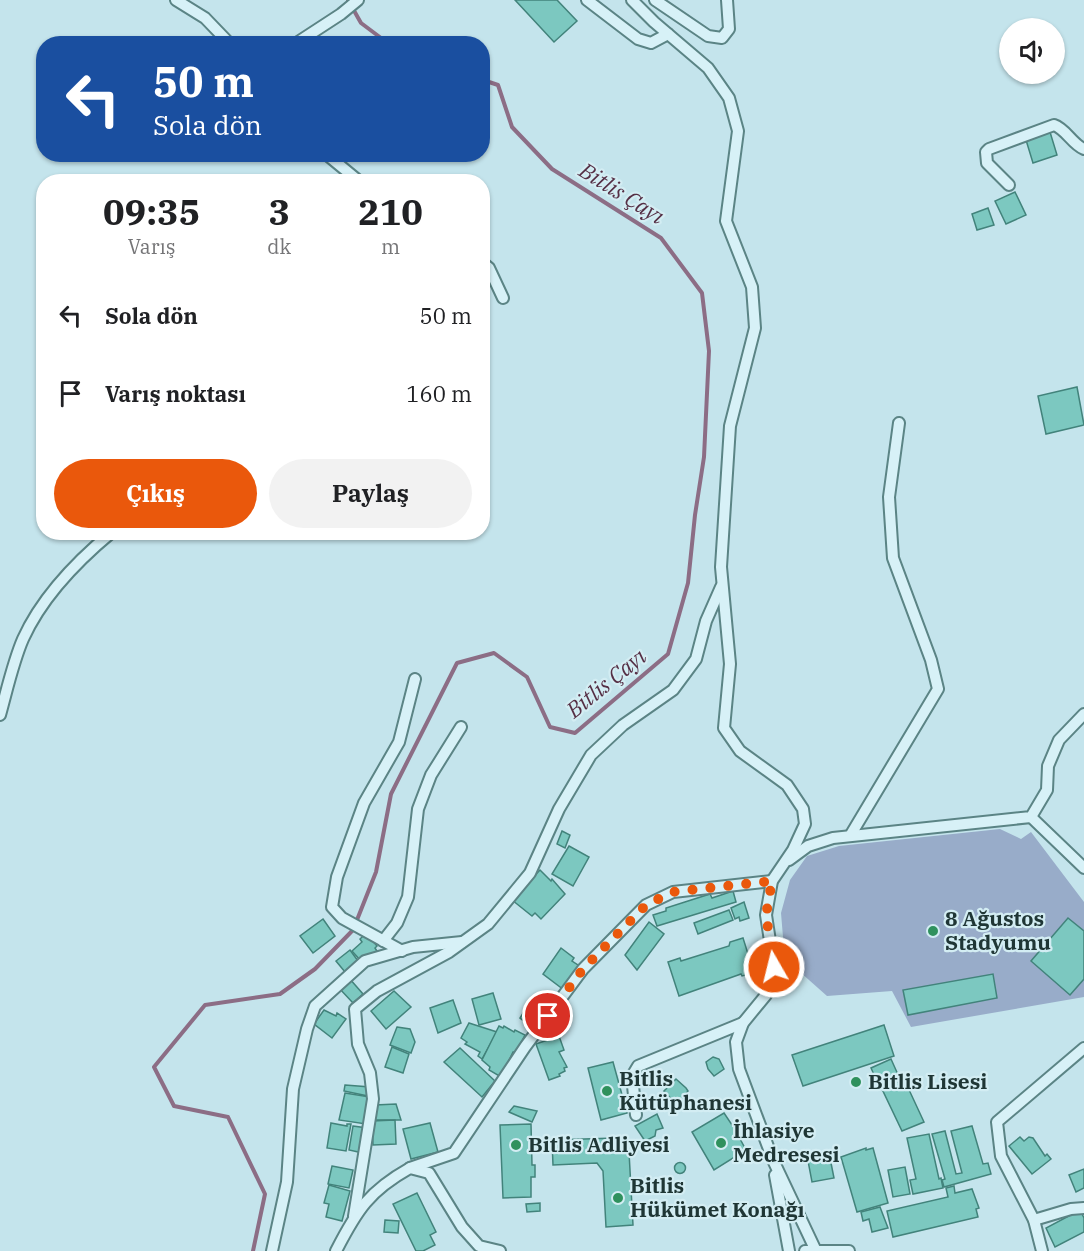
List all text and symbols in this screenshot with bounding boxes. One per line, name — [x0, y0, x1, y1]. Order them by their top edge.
map controls — [999, 18, 1065, 84]
button: sound — [999, 18, 1065, 84]
text: 50 m — [153, 54, 254, 109]
icon: left — [54, 60, 132, 138]
text: Sola dön — [153, 107, 262, 142]
water label: Bitlis Çayı — [573, 155, 671, 230]
text: 09:35 — [103, 188, 200, 235]
text: 3 — [268, 188, 290, 235]
text: 210 — [358, 188, 423, 235]
text: Varış — [128, 233, 176, 260]
text: dk — [267, 233, 291, 260]
text: m — [381, 233, 400, 260]
icon: left — [54, 299, 87, 332]
text: Sola dön — [105, 301, 198, 330]
text: 50 m — [420, 301, 472, 330]
icon: arrive — [54, 377, 87, 410]
text: Varış noktası — [105, 379, 246, 408]
text: 160 m — [406, 379, 472, 408]
button: Çıkış — [54, 459, 257, 528]
button: Paylaş — [269, 459, 472, 528]
water label: Bitlis Çayı — [559, 641, 652, 724]
place label: 8 Ağustos Stadyumu — [945, 904, 1051, 956]
marker: 8 Ağustos Stadyumu — [926, 924, 940, 938]
position arrow — [742, 935, 806, 999]
pin — [522, 990, 573, 1041]
icon: arrive — [531, 999, 564, 1032]
place label: Bitlis Kütüphanesi — [619, 1064, 752, 1116]
place label: Bitlis Lisesi — [868, 1067, 987, 1095]
marker: Bitlis Lisesi — [849, 1075, 863, 1089]
marker: Bitlis Kütüphanesi — [600, 1084, 614, 1098]
place label: İhlasiye Medresesi — [733, 1116, 840, 1168]
place label: Bitlis Adliyesi — [528, 1130, 670, 1158]
marker: İhlasiye Medresesi — [714, 1136, 728, 1150]
marker: Bitlis Adliyesi — [509, 1138, 523, 1152]
place label: Bitlis Hükümet Konağı — [630, 1171, 805, 1223]
marker: Bitlis Hükümet Konağı — [611, 1191, 625, 1205]

